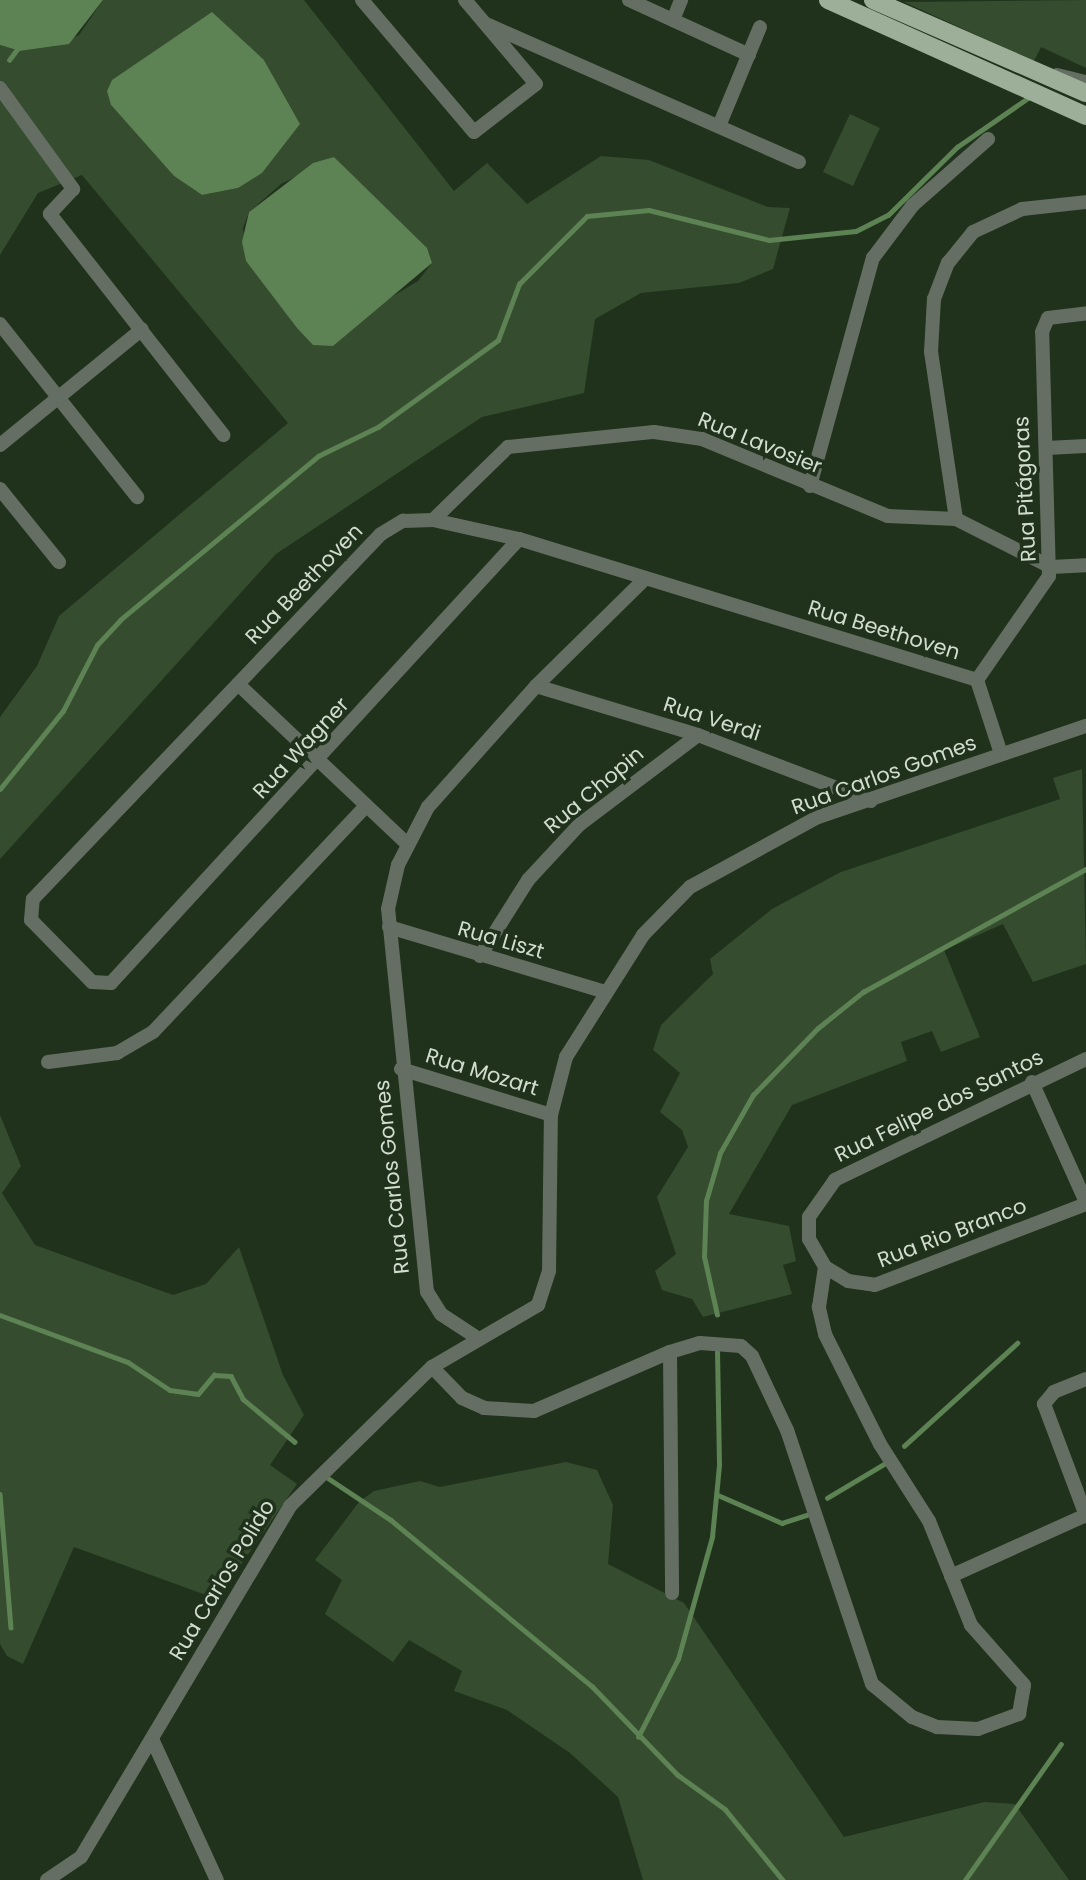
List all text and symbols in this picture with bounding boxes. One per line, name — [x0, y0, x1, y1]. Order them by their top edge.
street label: Rua Lavosier — [694, 407, 826, 479]
street label: Rua Pitágoras — [1009, 416, 1041, 562]
street label: Rua Beethoven — [240, 519, 368, 649]
street label: Rua Beethoven — [805, 595, 963, 665]
street label: Rua Wagner — [248, 692, 354, 804]
street label: Rua Verdi — [660, 692, 764, 746]
street label: Rua Carlos Gomes — [788, 730, 980, 820]
street label: Rua Chopin — [539, 741, 649, 839]
street label: Rua Liszt — [455, 916, 547, 964]
street label: Rua Mozart — [422, 1043, 542, 1101]
street label: Rua Felipe dos Santos — [831, 1044, 1047, 1168]
street label: Rua Carlos Gomes — [369, 1079, 415, 1275]
street label: Rua Rio Branco — [874, 1193, 1030, 1273]
street label: Rua Carlos Polido — [164, 1495, 280, 1665]

